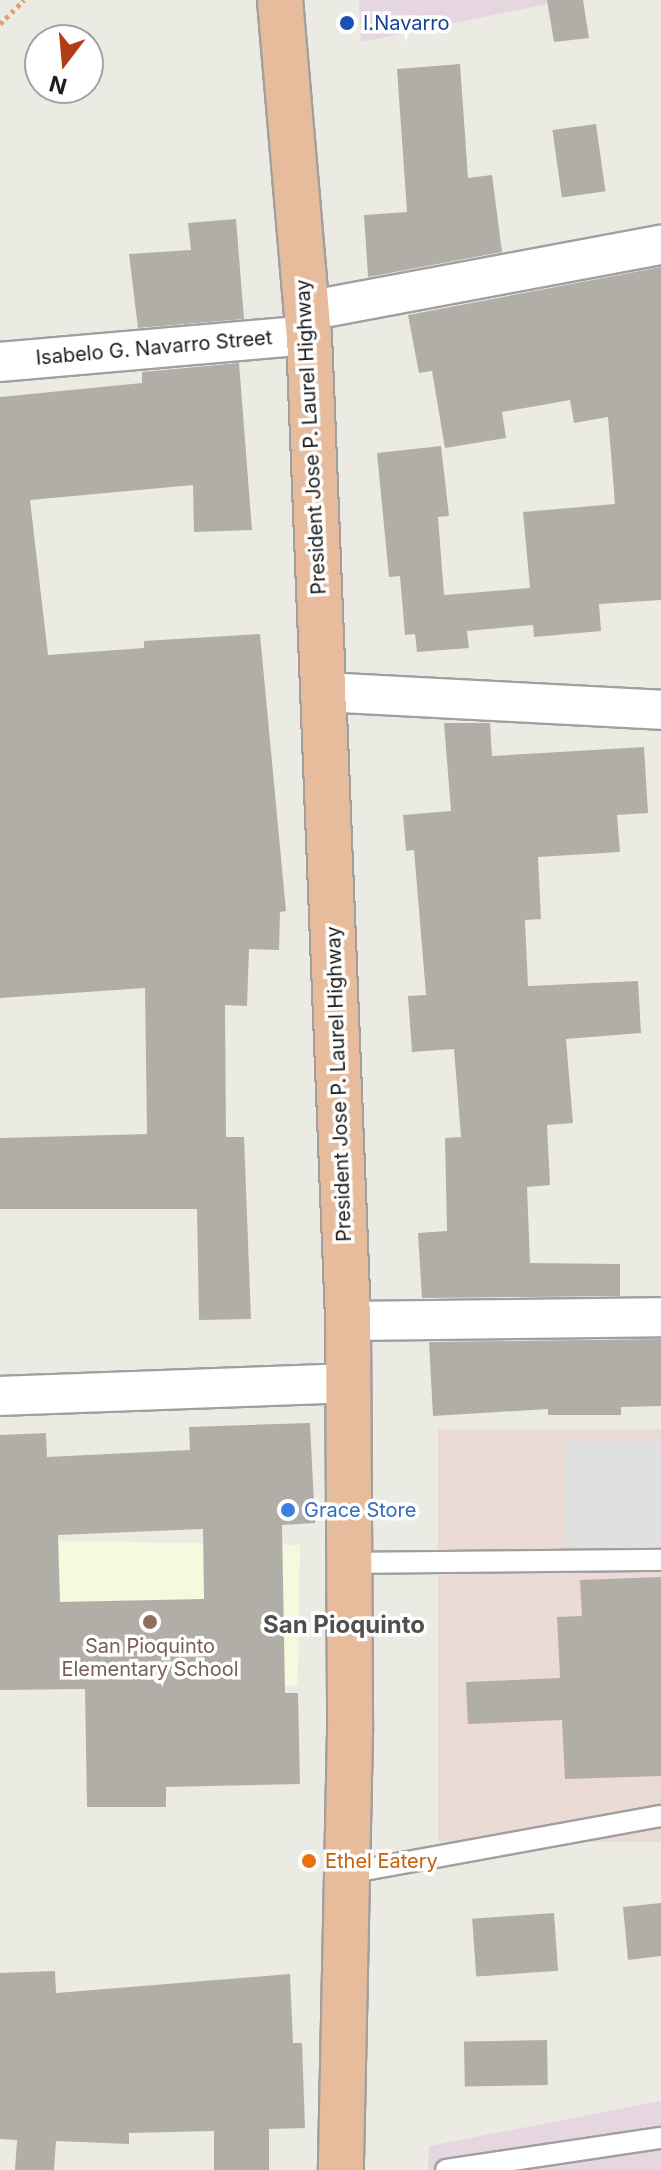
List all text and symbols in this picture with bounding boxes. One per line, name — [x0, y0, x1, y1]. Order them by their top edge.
place label: I.Navarro — [363, 11, 450, 35]
marker: I.Navarro — [338, 14, 356, 32]
north arrow — [24, 24, 104, 104]
text: N — [46, 70, 70, 100]
street label: President Jose P. Laurel Highway — [291, 279, 331, 595]
street label: Isabelo G. Navarro Street — [35, 326, 273, 370]
street label: President Jose P. Laurel Highway — [321, 926, 357, 1242]
place label: Grace Store — [304, 1498, 416, 1522]
marker: Grace Store — [279, 1501, 297, 1519]
district label: San Pioquinto — [263, 1611, 425, 1639]
marker: San Pioquinto Elementary School — [141, 1613, 159, 1631]
place label: San Pioquinto Elementary School — [61, 1634, 239, 1681]
place label: Ethel Eatery — [325, 1849, 438, 1873]
marker: Ethel Eatery — [300, 1852, 318, 1870]

